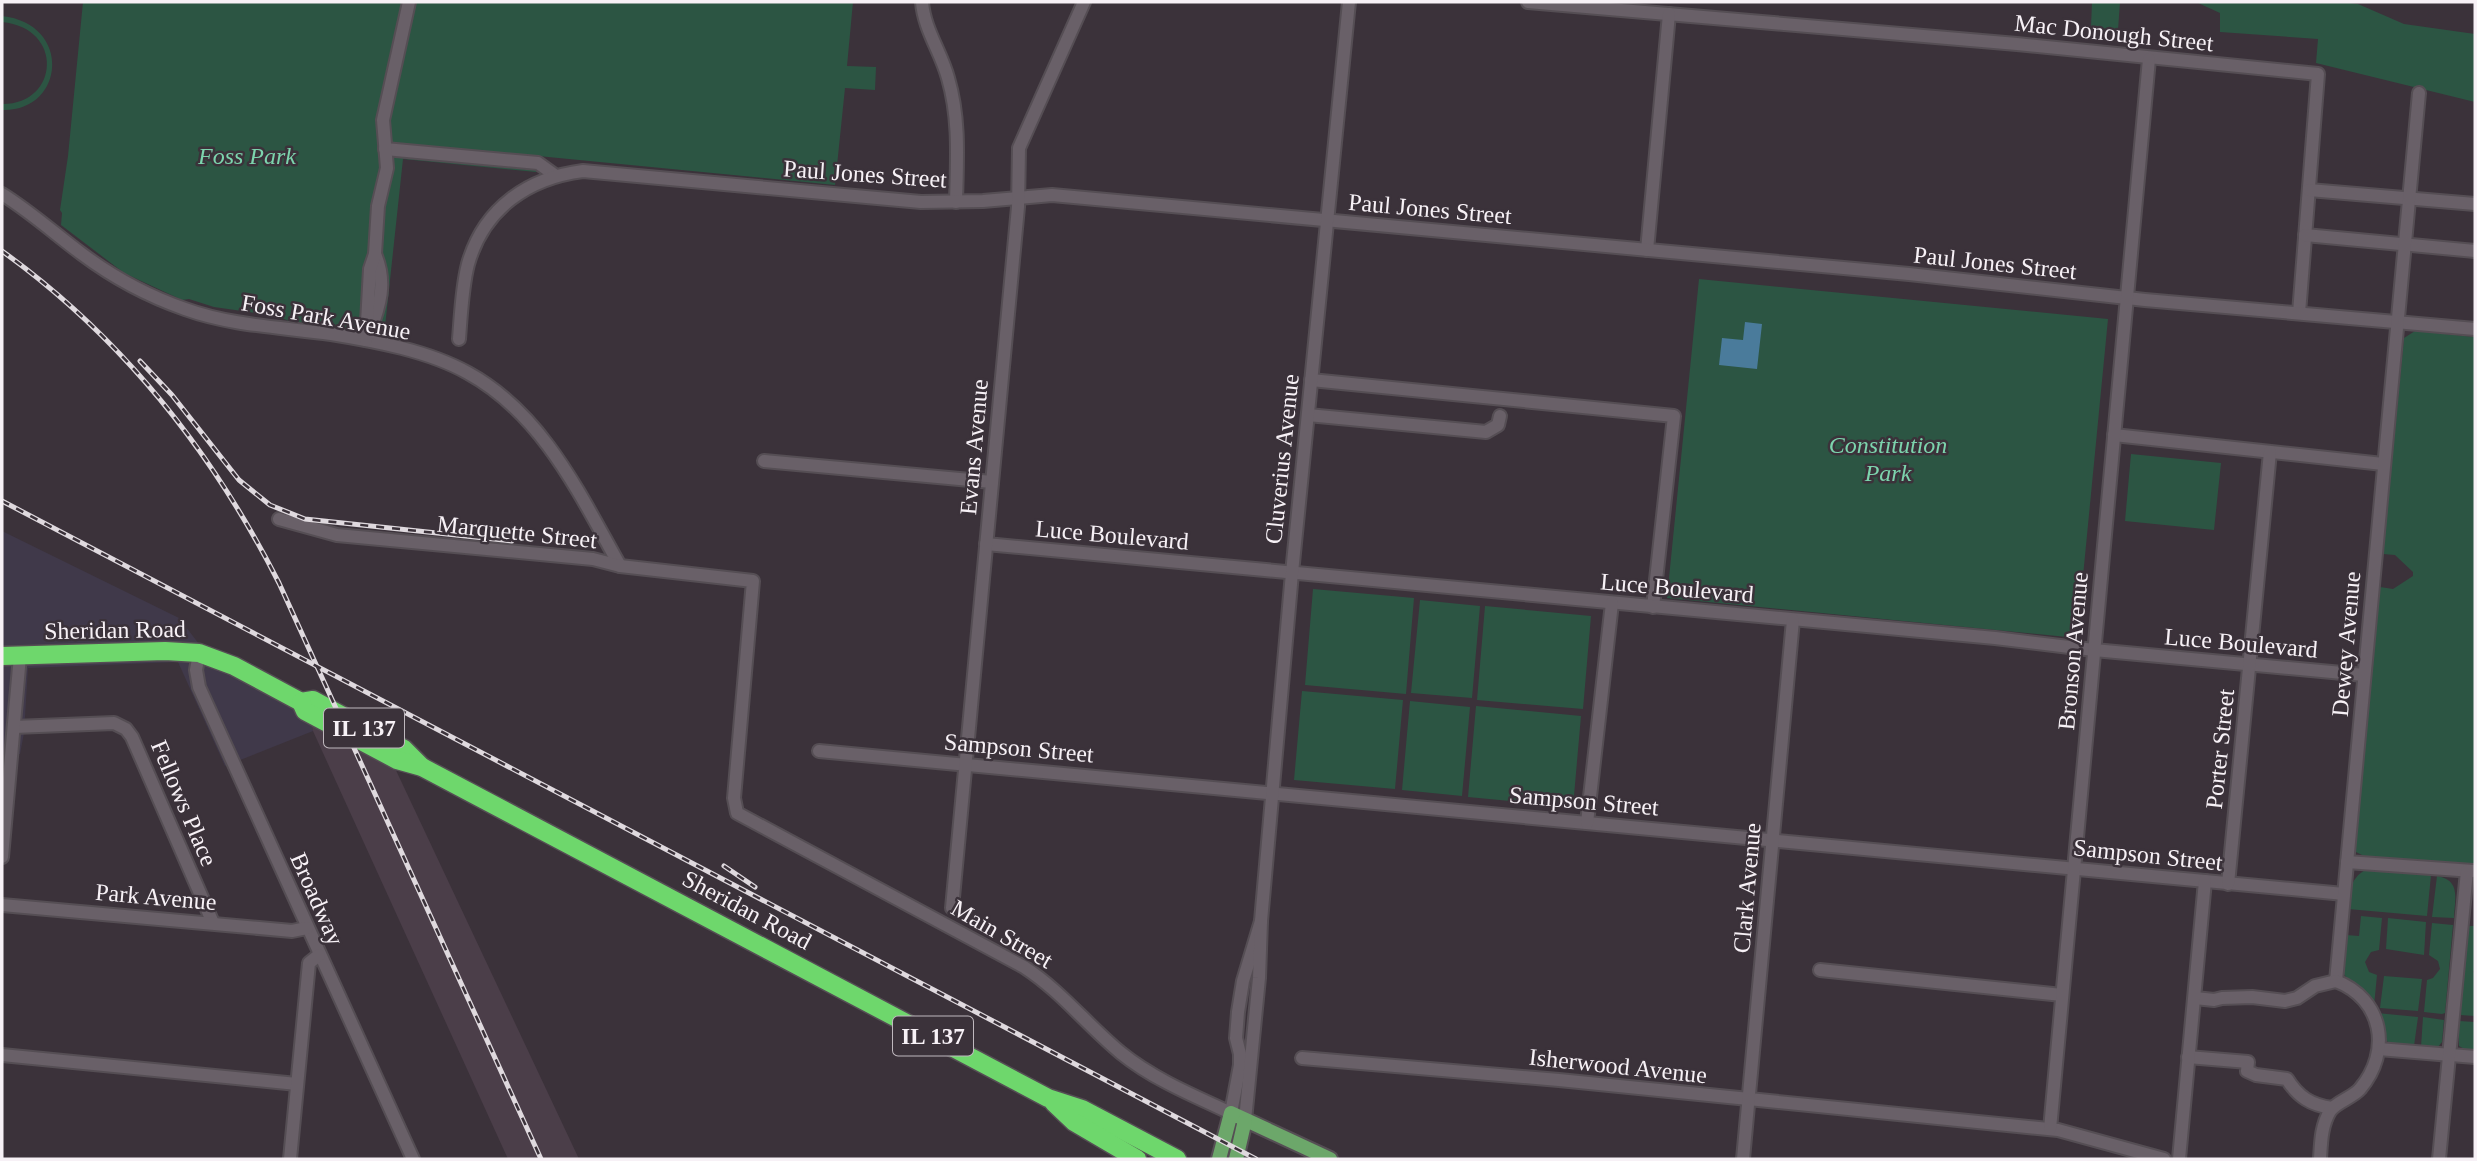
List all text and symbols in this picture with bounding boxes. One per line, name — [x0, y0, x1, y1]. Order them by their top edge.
street label: Mac Donough Street — [2013, 10, 2215, 56]
park label: Foss Park — [197, 143, 296, 169]
street label: Paul Jones Street — [782, 155, 948, 193]
street label: Paul Jones Street — [1347, 189, 1513, 229]
street label: Paul Jones Street — [1912, 242, 2078, 285]
street label: Foss Park Avenue — [239, 289, 413, 345]
street label: Cluverius Avenue — [1260, 373, 1304, 545]
street label: Evans Avenue — [955, 378, 993, 516]
park label: Constitution Park — [1829, 432, 1947, 486]
street label: Marquette Street — [436, 511, 599, 553]
street label: Luce Boulevard — [1034, 515, 1190, 555]
street label: Luce Boulevard — [1599, 568, 1755, 608]
street label: Dewey Avenue — [2327, 570, 2365, 718]
street label: Bronson Avenue — [2053, 571, 2093, 731]
street label: Sheridan Road — [44, 616, 186, 644]
street label: Luce Boulevard — [2163, 623, 2319, 663]
street label: Porter Street — [2201, 687, 2239, 810]
road number: IL 137 — [324, 708, 404, 748]
street label: Sampson Street — [943, 729, 1095, 768]
street label: Fellows Place — [146, 736, 222, 870]
street label: Sampson Street — [1508, 782, 1660, 821]
street label: Clark Avenue — [1728, 822, 1766, 954]
street label: Sampson Street — [2072, 834, 2224, 876]
street label: Broadway — [285, 849, 349, 949]
street label: Sheridan Road — [678, 865, 816, 955]
street label: Park Avenue — [94, 879, 218, 915]
street label: Main Street — [947, 895, 1058, 974]
road number: IL 137 — [893, 1016, 973, 1056]
street label: Isherwood Avenue — [1528, 1044, 1708, 1088]

